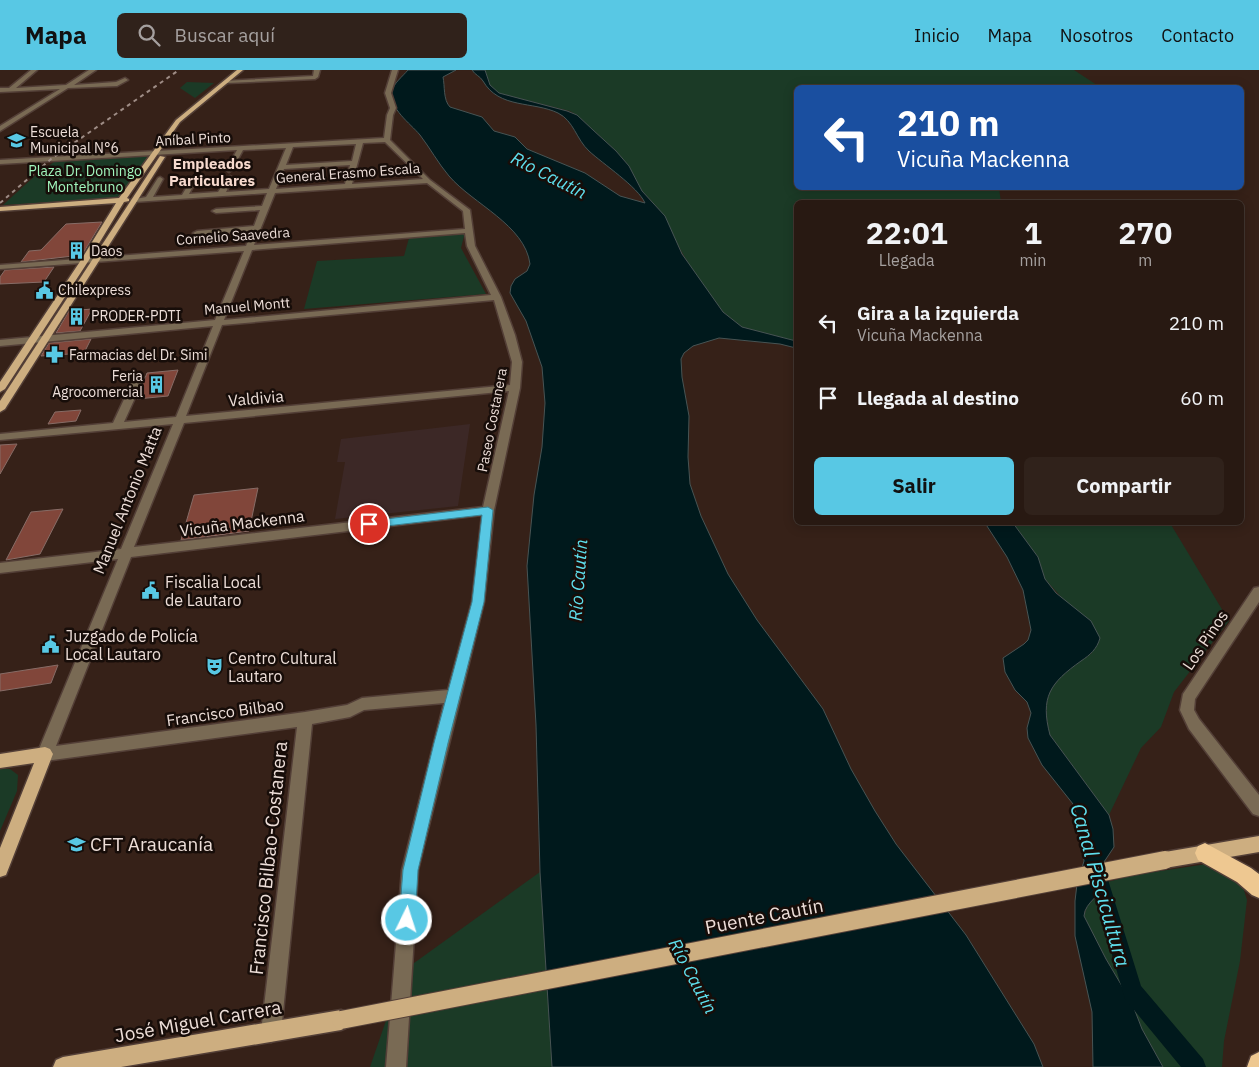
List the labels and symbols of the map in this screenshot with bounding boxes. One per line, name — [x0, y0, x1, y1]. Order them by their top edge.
place label: Escuela Municipal N°6 — [30, 123, 119, 157]
street label: Aníbal Pinto — [155, 128, 231, 150]
school or university icon: Escuela Municipal N°6 — [6, 130, 26, 150]
water label: Río Cautín — [507, 146, 591, 204]
district label: Empleados Particulares — [169, 154, 255, 190]
street label: General Erasmo Escala — [275, 159, 421, 187]
park label: Plaza Dr. Domingo Montebruno — [28, 162, 142, 196]
street label: Cornelio Saavedra — [176, 223, 291, 249]
building icon: Daos — [67, 241, 87, 261]
place label: Daos — [91, 242, 123, 260]
public building icon: Chilexpress — [34, 280, 54, 300]
place label: Chilexpress — [58, 281, 131, 299]
street label: Manuel Montt — [203, 293, 291, 319]
building icon: PRODER-PDTI — [67, 306, 87, 326]
place label: PRODER-PDTI — [91, 307, 181, 325]
pharmacy icon: Farmacias del Dr. Simi — [45, 345, 65, 365]
place label: Farmacias del Dr. Simi — [69, 346, 208, 364]
street label: Paseo Costanera — [473, 366, 511, 473]
place label: Feria Agrocomercial — [52, 367, 144, 401]
building icon: Feria Agrocomercial — [147, 374, 167, 394]
street label: Valdivia — [227, 386, 285, 410]
street label: Manuel Antonio Matta — [88, 423, 166, 577]
pin — [348, 503, 390, 545]
street label: Vicuña Mackenna — [178, 505, 306, 541]
water label: Río Cautín — [564, 538, 592, 622]
place label: Fiscalia Local de Lautaro — [165, 572, 261, 610]
public building icon: Fiscalia Local de Lautaro — [141, 581, 161, 601]
street label: Los Pinos — [1178, 606, 1232, 674]
place label: Juzgado de Policía Local Lautaro — [65, 626, 198, 664]
public building icon: Juzgado de Policía Local Lautaro — [41, 635, 61, 655]
place label: Centro Cultural Lautaro — [228, 648, 337, 686]
theatre icon: Centro Cultural Lautaro — [204, 657, 224, 677]
street label: Francisco Bilbao — [165, 694, 285, 730]
street label: Francisco Bilbao-Costanera — [244, 740, 292, 976]
water label: Canal Piscicultura — [1064, 800, 1138, 970]
place label: CFT Araucanía — [90, 832, 213, 856]
school or university icon: CFT Araucanía — [66, 834, 86, 854]
position arrow — [380, 893, 432, 945]
street label: Puente Cautín — [703, 893, 825, 939]
water label: Río Cautín — [664, 934, 722, 1018]
street label: José Miguel Carrera — [113, 995, 283, 1047]

